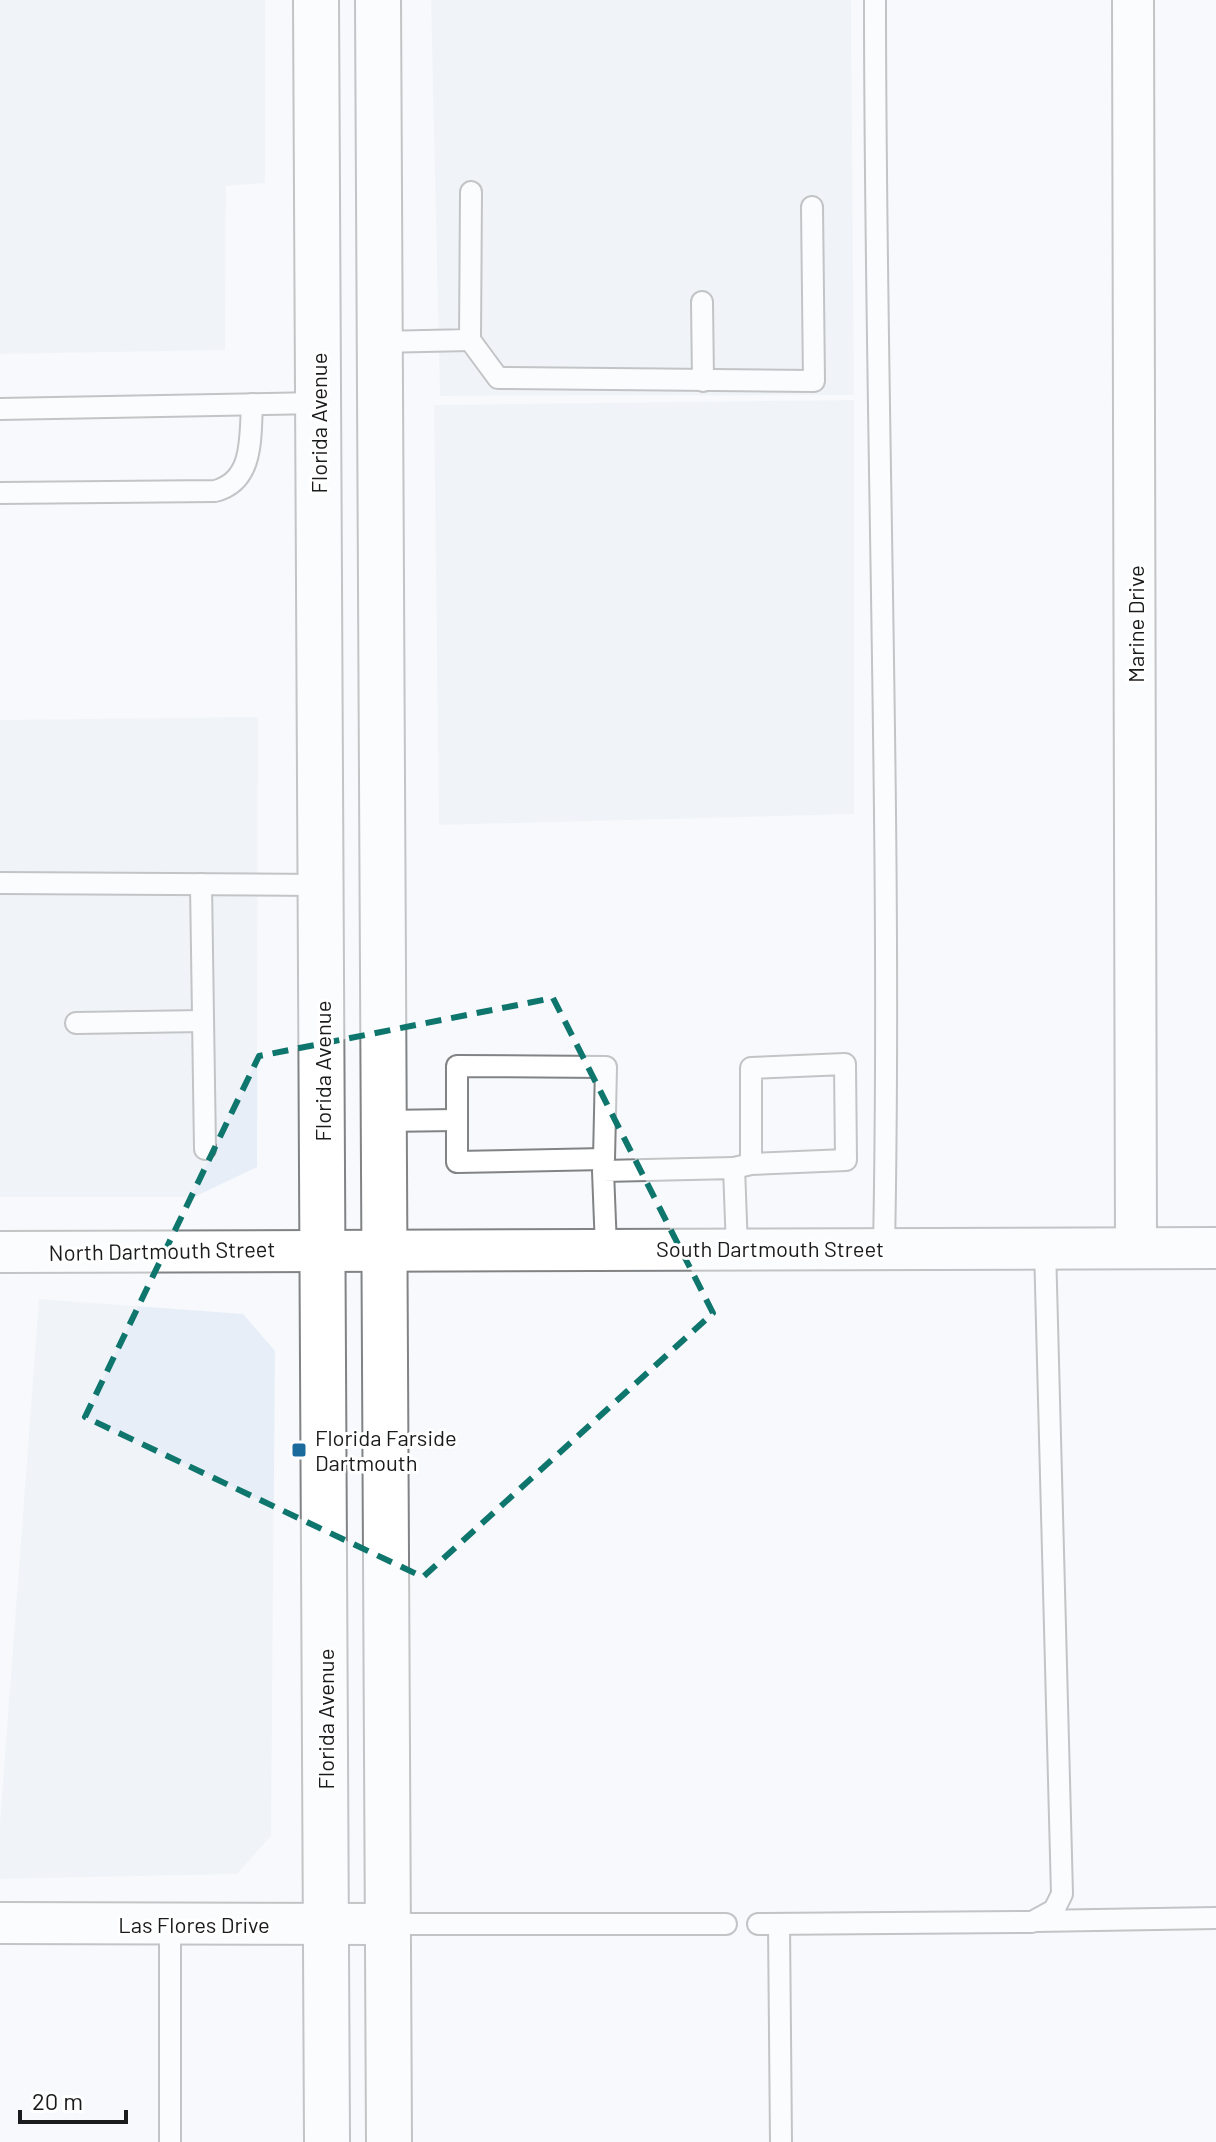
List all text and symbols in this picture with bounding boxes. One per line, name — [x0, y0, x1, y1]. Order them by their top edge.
street label: Florida Avenue — [305, 353, 331, 493]
street label: Marine Drive — [1122, 565, 1148, 683]
street label: Florida Avenue — [309, 1001, 335, 1141]
street label: North Dartmouth Street — [48, 1235, 276, 1265]
street label: South Dartmouth Street — [656, 1235, 884, 1261]
place label: Florida Farside Dartmouth — [315, 1424, 457, 1475]
marker: Florida Farside Dartmouth — [290, 1441, 308, 1459]
street label: Florida Avenue — [312, 1649, 338, 1789]
street label: Las Flores Drive — [118, 1911, 270, 1937]
scale bar — [20, 2074, 126, 2124]
text: 20 m — [32, 2086, 83, 2115]

